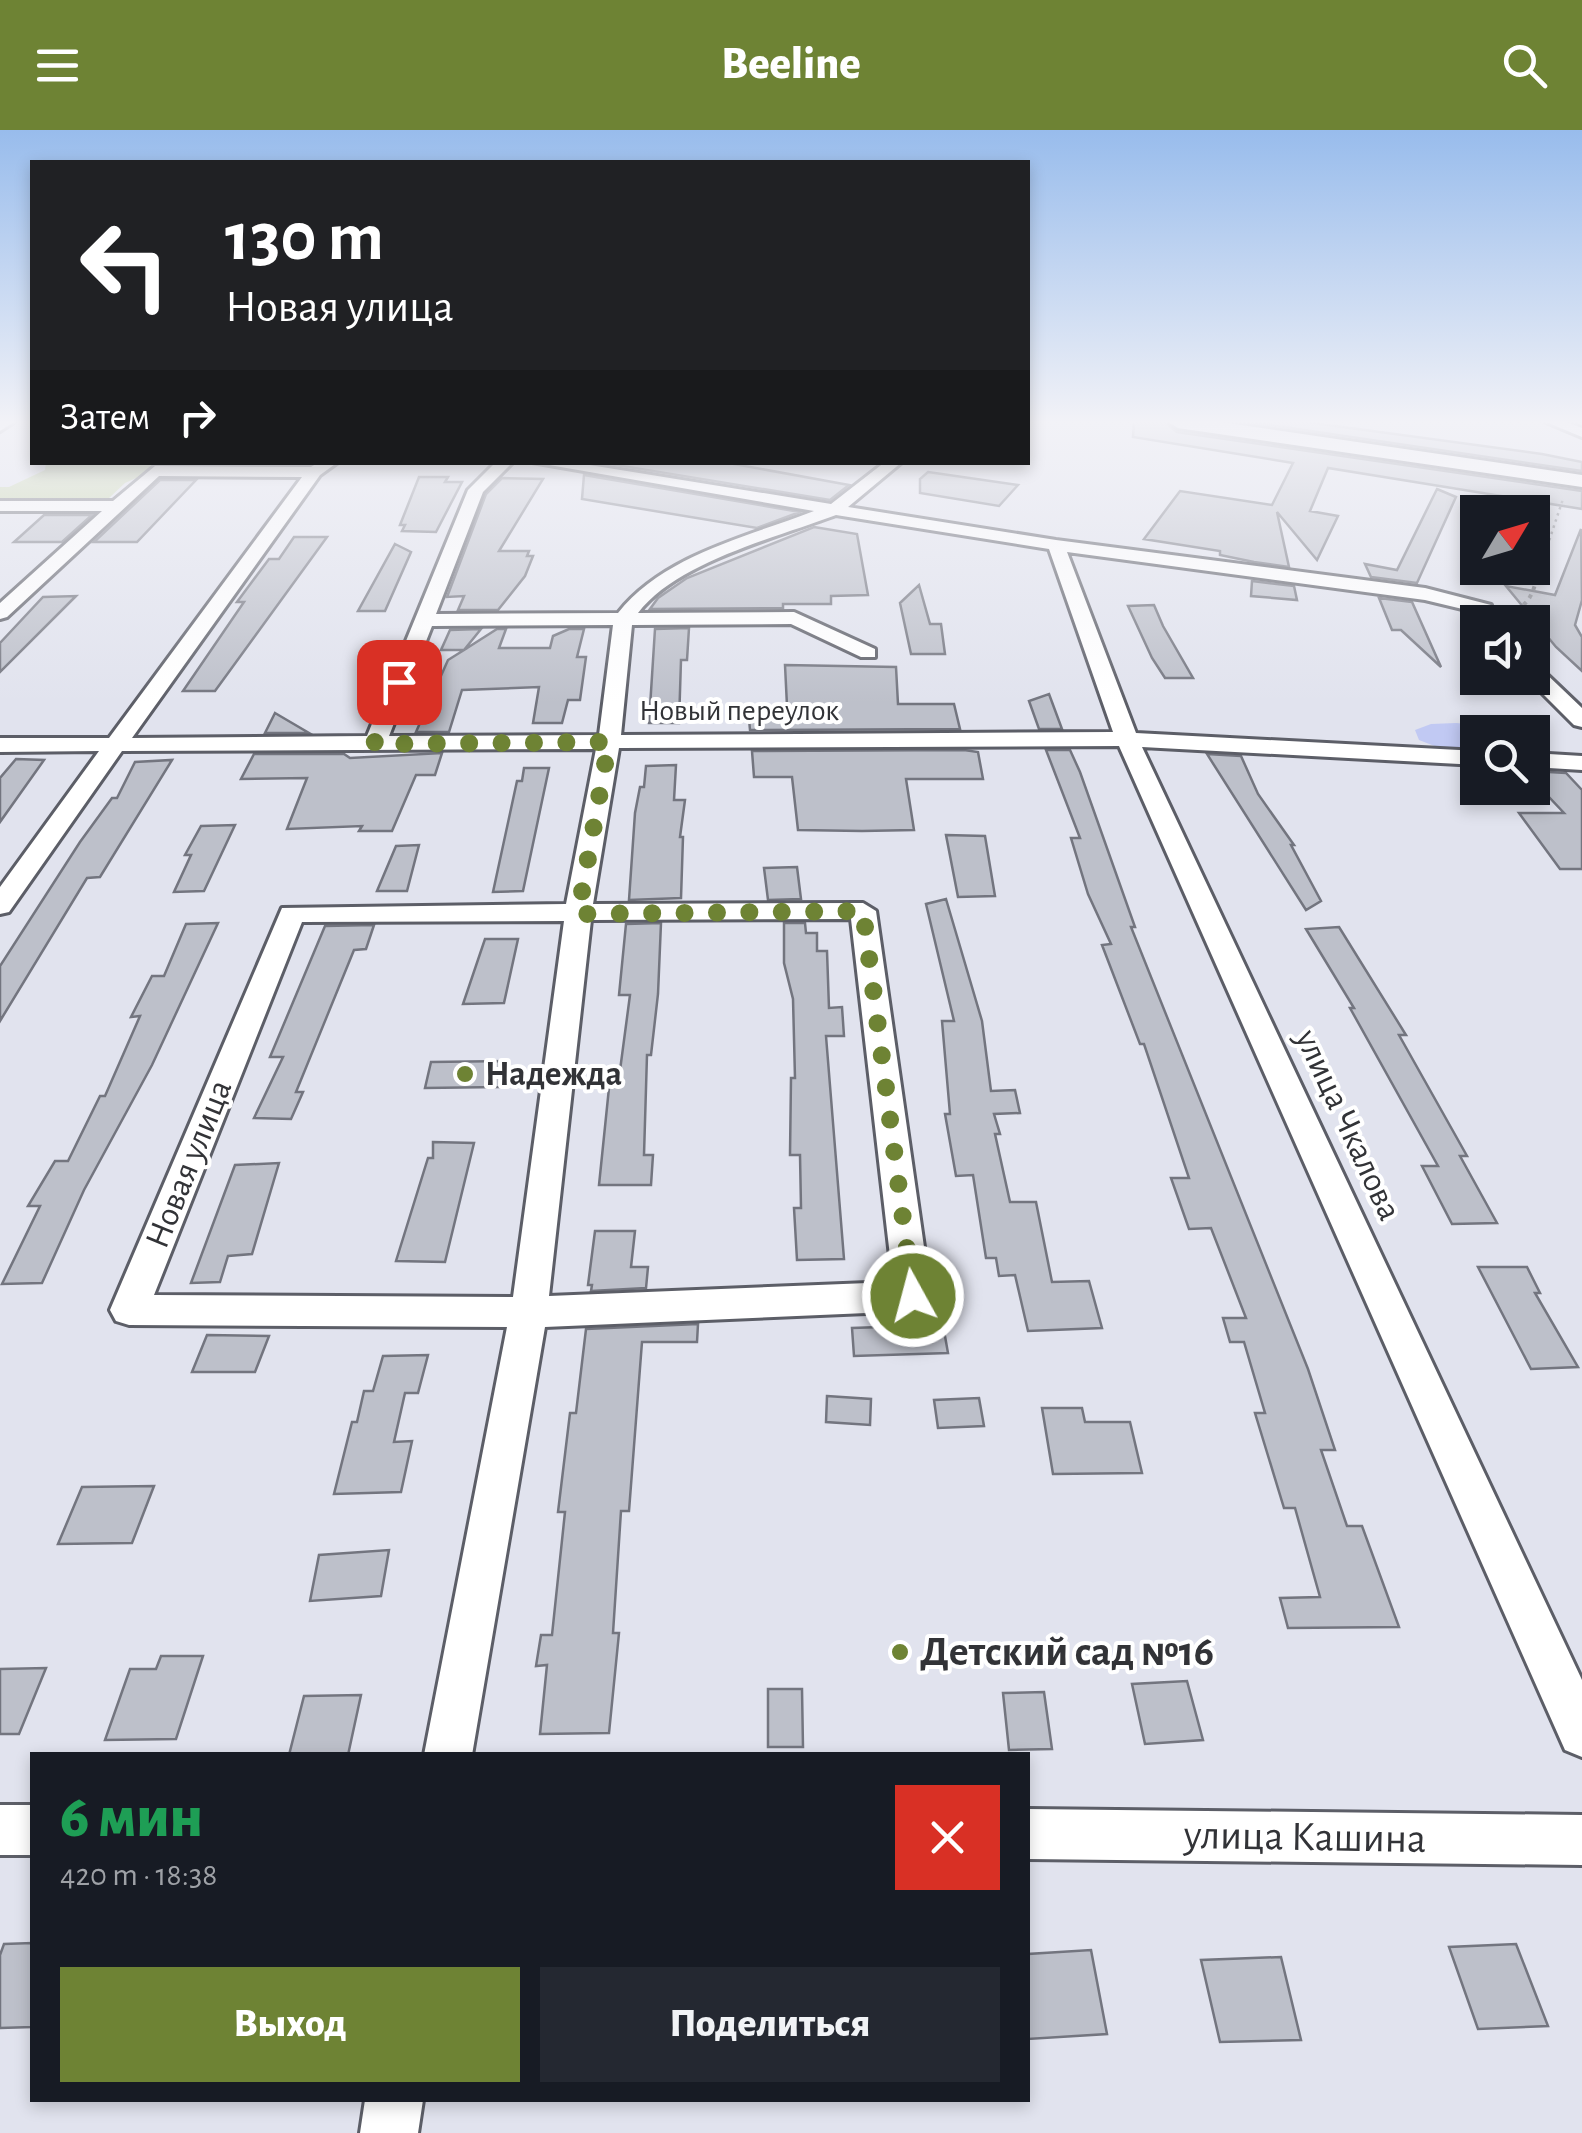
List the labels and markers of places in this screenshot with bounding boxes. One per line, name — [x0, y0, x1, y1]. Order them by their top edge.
pin — [357, 640, 442, 725]
place label: Надежда — [485, 1057, 622, 1092]
marker: Надежда — [454, 1063, 476, 1085]
place label: Детский сад №16 — [920, 1631, 1214, 1673]
marker: Детский сад №16 — [889, 1641, 911, 1663]

